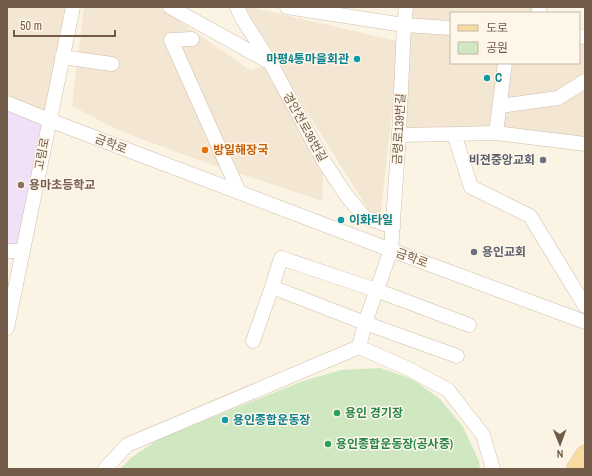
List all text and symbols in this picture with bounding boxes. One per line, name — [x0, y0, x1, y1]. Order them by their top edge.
scale bar — [14, 12, 115, 38]
legend — [450, 12, 580, 64]
text: 50 m — [20, 18, 42, 34]
text: 도로 — [486, 20, 508, 36]
text: 공원 — [486, 40, 508, 56]
place label: 마평4통마을회관 — [266, 51, 349, 67]
marker: 마평4통마을회관 — [352, 54, 362, 64]
place label: C — [495, 70, 502, 86]
marker: C — [482, 73, 492, 83]
street label: 경안천로36번길 — [279, 89, 331, 165]
street label: 금령로139번길 — [389, 93, 409, 165]
street label: 금학로 — [93, 131, 129, 157]
street label: 고림로 — [31, 136, 53, 172]
place label: 방일해장국 — [213, 142, 268, 158]
marker: 방일해장국 — [200, 145, 210, 155]
place label: 비젼중앙교회 — [469, 152, 535, 168]
marker: 비젼중앙교회 — [538, 155, 548, 165]
place label: 용마초등학교 — [29, 177, 95, 193]
marker: 용마초등학교 — [16, 180, 26, 190]
place label: 이화타일 — [349, 212, 393, 228]
marker: 이화타일 — [336, 215, 346, 225]
place label: 용인교회 — [482, 244, 526, 260]
street label: 금학로 — [394, 245, 430, 271]
marker: 용인교회 — [469, 247, 479, 257]
place label: 용인 경기장 — [345, 405, 403, 421]
marker: 용인 경기장 — [332, 408, 342, 418]
place label: 용인종합운동장 — [233, 412, 310, 428]
marker: 용인종합운동장 — [220, 415, 230, 425]
north arrow — [540, 424, 580, 464]
place label: 용인종합운동장(공사중) — [336, 436, 453, 452]
marker: 용인종합운동장(공사중) — [323, 439, 333, 449]
text: N — [557, 447, 564, 461]

